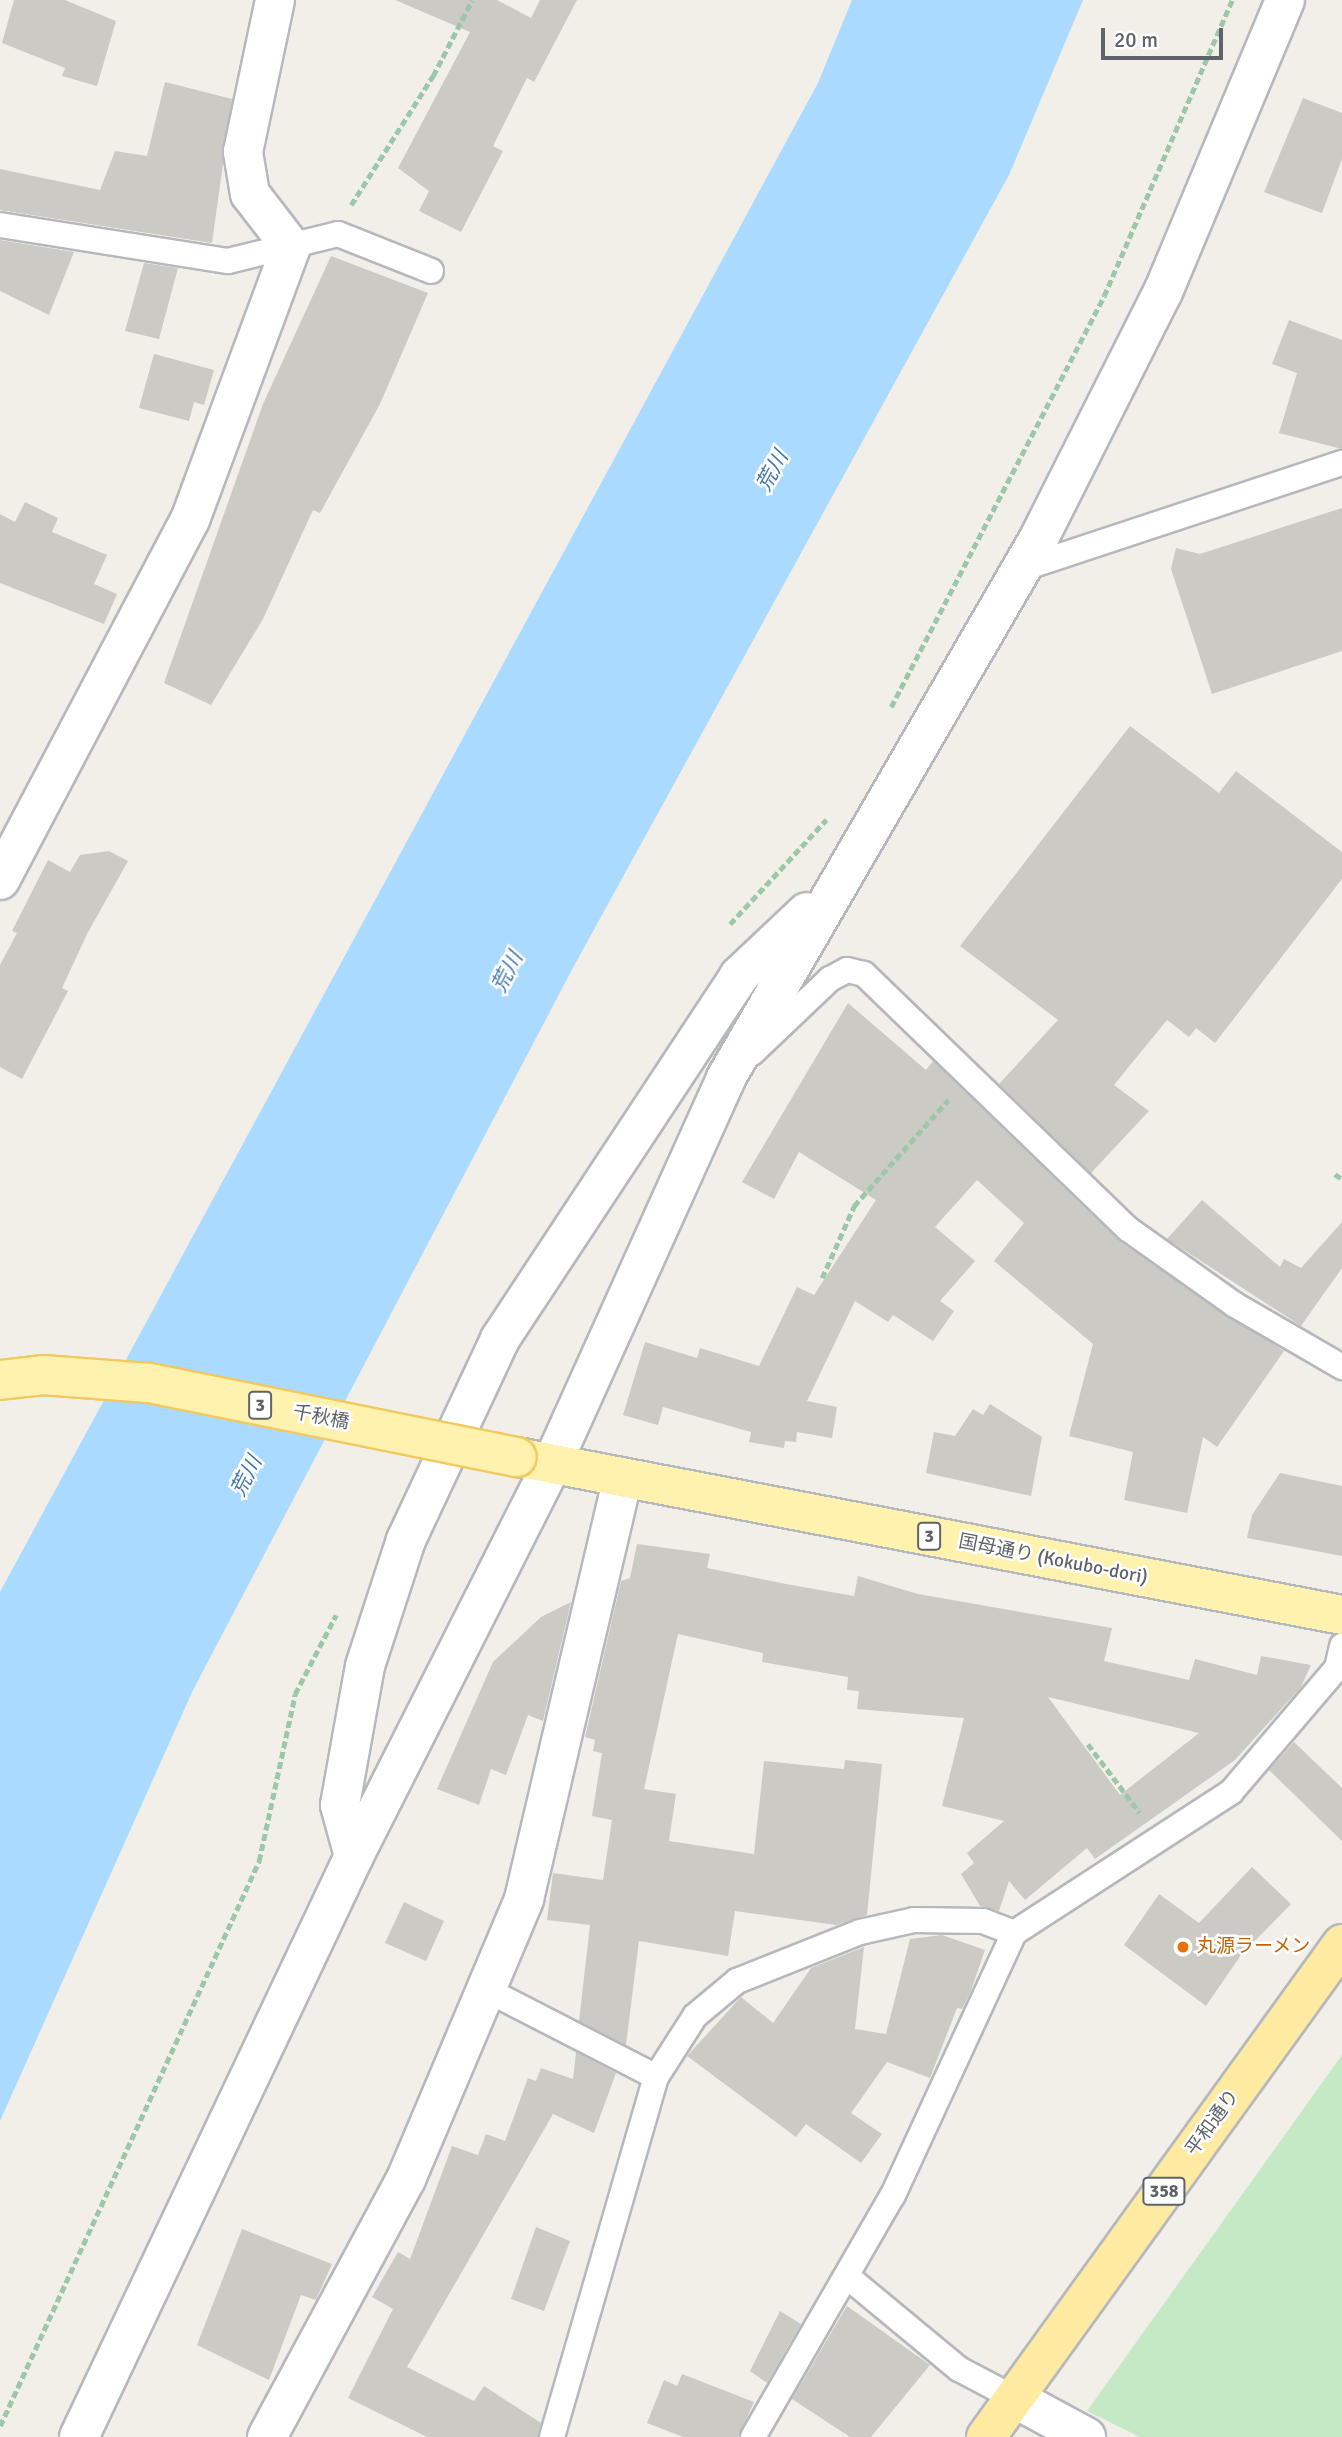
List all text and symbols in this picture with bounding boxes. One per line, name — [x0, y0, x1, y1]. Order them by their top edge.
scale bar — [1104, 14, 1226, 58]
text: 20 m — [1114, 27, 1158, 53]
water label: 荒川 — [751, 447, 793, 495]
water label: 荒川 — [486, 948, 528, 996]
road number: 3 — [248, 1390, 272, 1420]
street label: 千秋橋 — [291, 1401, 351, 1435]
water label: 荒川 — [225, 1452, 267, 1500]
road number: 3 — [917, 1521, 941, 1550]
street label: 国母通り (Kokubo-dori) — [956, 1530, 1150, 1590]
place label: 丸源ラーメン — [1197, 1936, 1311, 1958]
marker: 丸源ラーメン — [1175, 1939, 1191, 1955]
street label: 平和通り — [1181, 2086, 1245, 2160]
road number: 358 — [1141, 2176, 1187, 2206]

